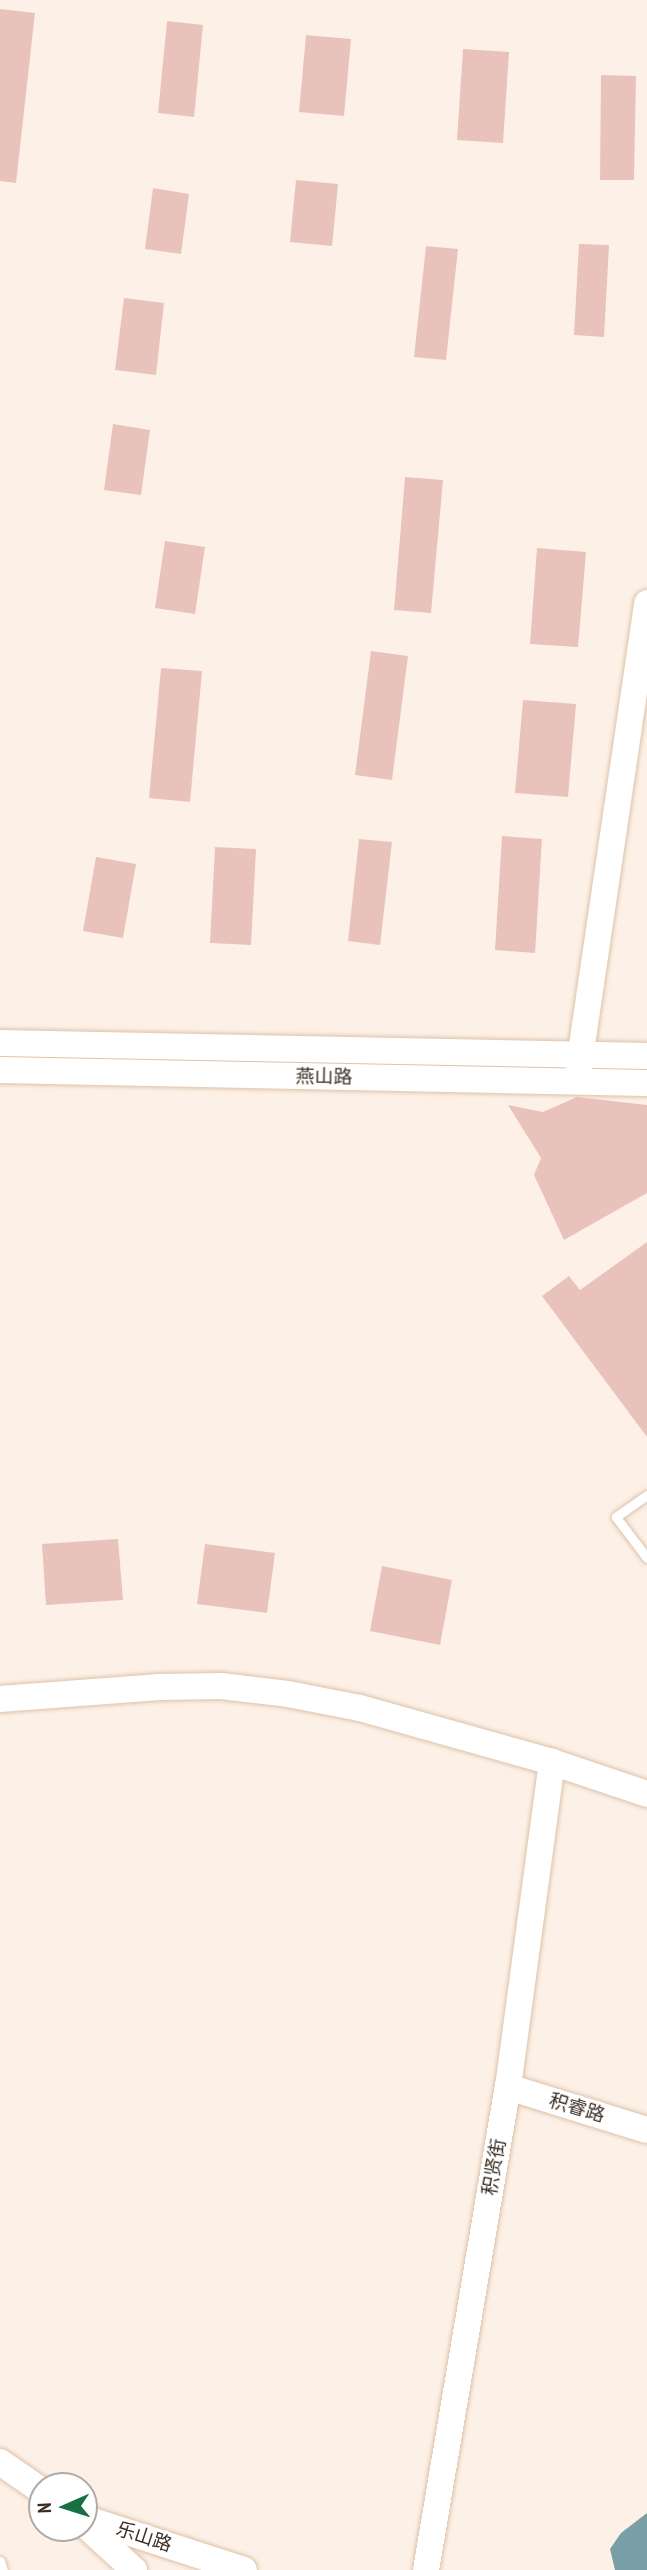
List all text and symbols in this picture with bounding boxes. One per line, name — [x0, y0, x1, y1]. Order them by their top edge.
street label: 燕山路 — [295, 1065, 353, 1089]
street label: 积睿路 — [546, 2089, 608, 2127]
street label: 积贤街 — [478, 2137, 510, 2197]
north arrow — [28, 2472, 98, 2542]
text: N — [32, 2502, 56, 2514]
street label: 乐山路 — [113, 2517, 175, 2557]

